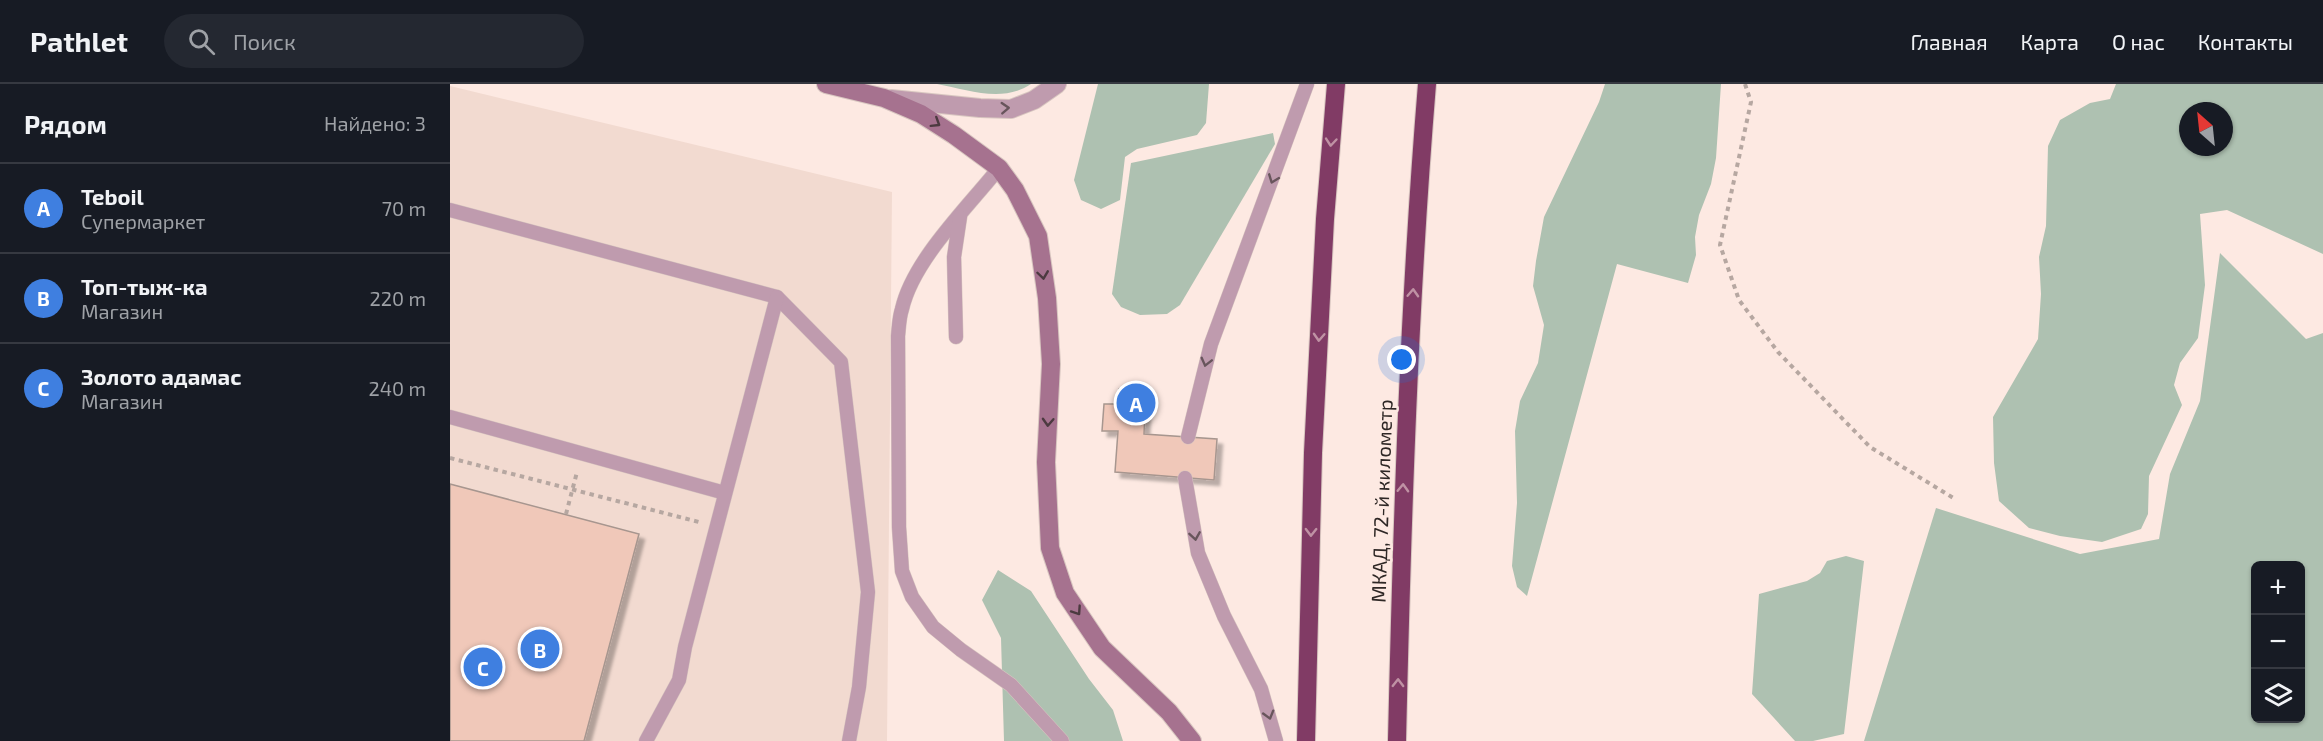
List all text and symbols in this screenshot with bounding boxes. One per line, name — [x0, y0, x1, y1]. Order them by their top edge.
search box — [164, 14, 584, 68]
text: Pathlet — [30, 24, 128, 58]
icon: search — [185, 25, 218, 58]
text: Поиск — [233, 28, 296, 54]
text: Главная — [1911, 29, 1988, 54]
text: Карта — [2021, 29, 2079, 54]
text: О нас — [2112, 29, 2165, 54]
text: Контакты — [2198, 29, 2293, 54]
one-way arrow — [1000, 101, 1009, 114]
north arrow — [2179, 102, 2233, 156]
text: Рядом — [24, 108, 107, 139]
text: Найдено: 3 — [324, 111, 426, 135]
one-way arrow — [930, 116, 940, 128]
one-way arrow — [1325, 138, 1338, 147]
one-way arrow — [1267, 173, 1280, 183]
text: Teboil — [81, 183, 144, 209]
text: A — [37, 196, 50, 220]
text: 70 m — [382, 196, 426, 220]
text: Супермаркет — [81, 209, 205, 233]
one-way arrow — [1037, 270, 1049, 280]
text: Топ-тыж-ка — [81, 273, 208, 299]
text: B — [37, 286, 50, 310]
text: 220 m — [369, 286, 426, 310]
one-way arrow — [1406, 288, 1419, 297]
text: Магазин — [81, 299, 163, 323]
one-way arrow — [1312, 332, 1325, 341]
your location — [1387, 345, 1416, 374]
one-way arrow — [1201, 357, 1214, 367]
text: Золото адамас — [81, 363, 241, 389]
text: C — [38, 376, 49, 400]
text: 240 m — [368, 376, 426, 400]
pin: A — [1116, 380, 1156, 426]
text: Магазин — [81, 389, 163, 413]
street label: МКАД, 72-й километр — [1365, 399, 1397, 603]
one-way arrow — [1042, 418, 1055, 427]
one-way arrow — [1396, 483, 1409, 492]
one-way arrow — [1305, 527, 1317, 536]
one-way arrow — [1188, 530, 1201, 540]
map controls — [2251, 561, 2305, 723]
button: + — [2251, 561, 2305, 615]
one-way arrow — [1070, 604, 1081, 615]
button: − — [2251, 615, 2305, 669]
pin: B — [520, 626, 560, 672]
pin: C — [464, 644, 502, 690]
button: layers — [2251, 669, 2305, 723]
one-way arrow — [1392, 678, 1405, 687]
one-way arrow — [1262, 709, 1274, 720]

